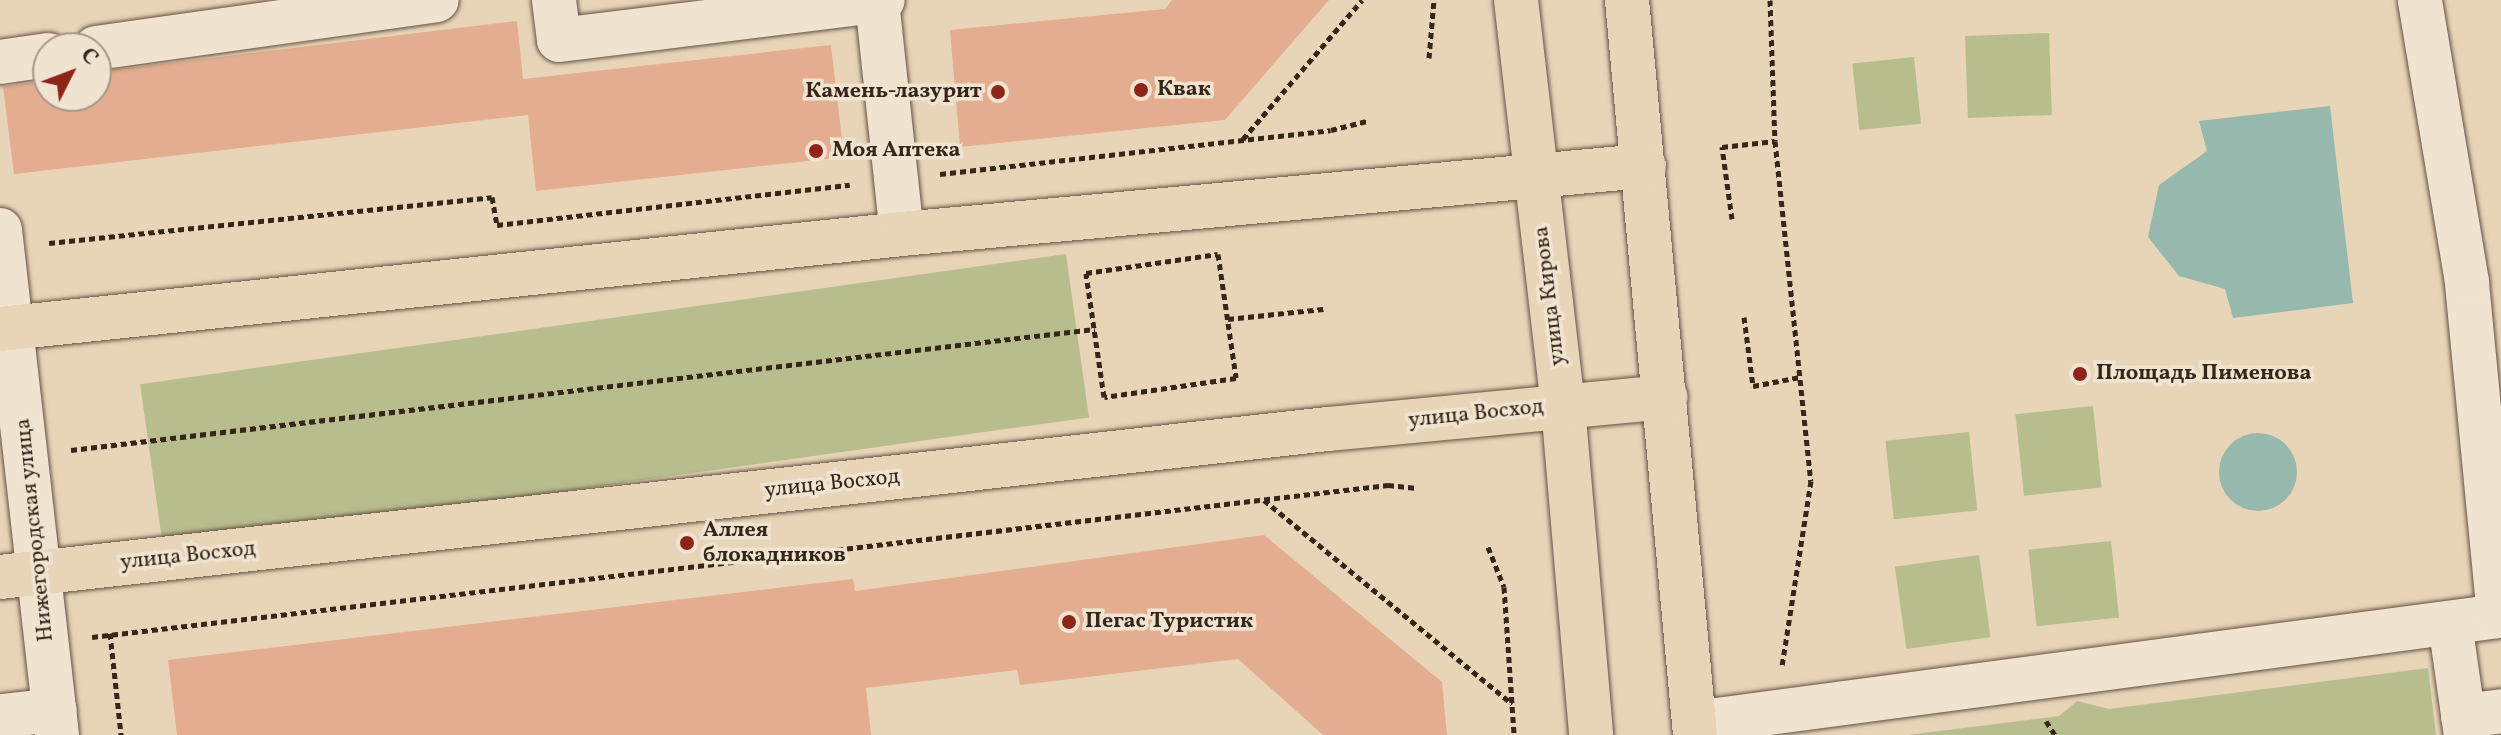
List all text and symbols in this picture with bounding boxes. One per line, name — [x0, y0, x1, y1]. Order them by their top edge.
north arrow — [32, 32, 112, 112]
text: С — [72, 41, 105, 73]
place label: Квак — [1157, 77, 1211, 103]
place label: Камень-лазурит — [805, 79, 982, 105]
marker: Квак — [1132, 81, 1150, 99]
marker: Камень-лазурит — [989, 83, 1007, 101]
place label: Моя Аптека — [832, 138, 960, 164]
marker: Моя Аптека — [807, 142, 825, 160]
street label: улица Кирова — [1528, 225, 1572, 367]
place label: Площадь Пименова — [2096, 361, 2311, 387]
marker: Площадь Пименова — [2071, 365, 2089, 383]
street label: улица Восход — [1407, 394, 1545, 434]
street label: Нижегородская улица — [10, 417, 60, 643]
street label: улица Восход — [763, 464, 901, 504]
place label: Аллея блокадников — [703, 517, 846, 568]
marker: Аллея блокадников — [678, 534, 696, 552]
street label: улица Восход — [119, 536, 257, 576]
place label: Пегас Туристик — [1085, 609, 1253, 635]
marker: Пегас Туристик — [1060, 613, 1078, 631]

